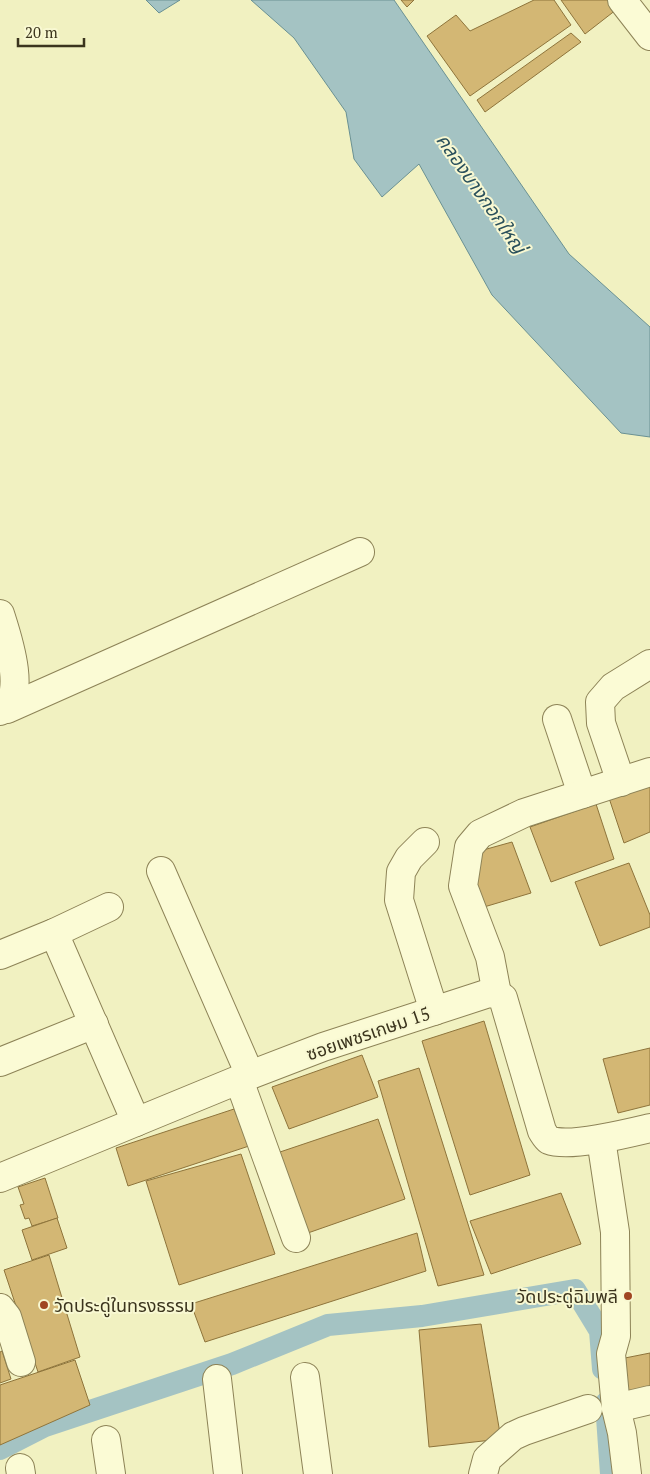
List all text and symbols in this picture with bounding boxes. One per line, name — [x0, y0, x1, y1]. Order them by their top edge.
scale bar — [18, 15, 84, 47]
text: 20 m — [25, 22, 58, 42]
water label: คลองบางกอกใหญ่ — [431, 128, 534, 260]
street label: ซอยเพชรเกษม 15 — [303, 1001, 433, 1065]
place label: วัดประดู่ฉิมพลี — [516, 1284, 618, 1309]
marker: วัดประดู่ฉิมพลี — [622, 1290, 634, 1302]
place label: วัดประดู่ในทรงธรรม — [54, 1293, 195, 1318]
marker: วัดประดู่ในทรงธรรม — [38, 1299, 50, 1311]

